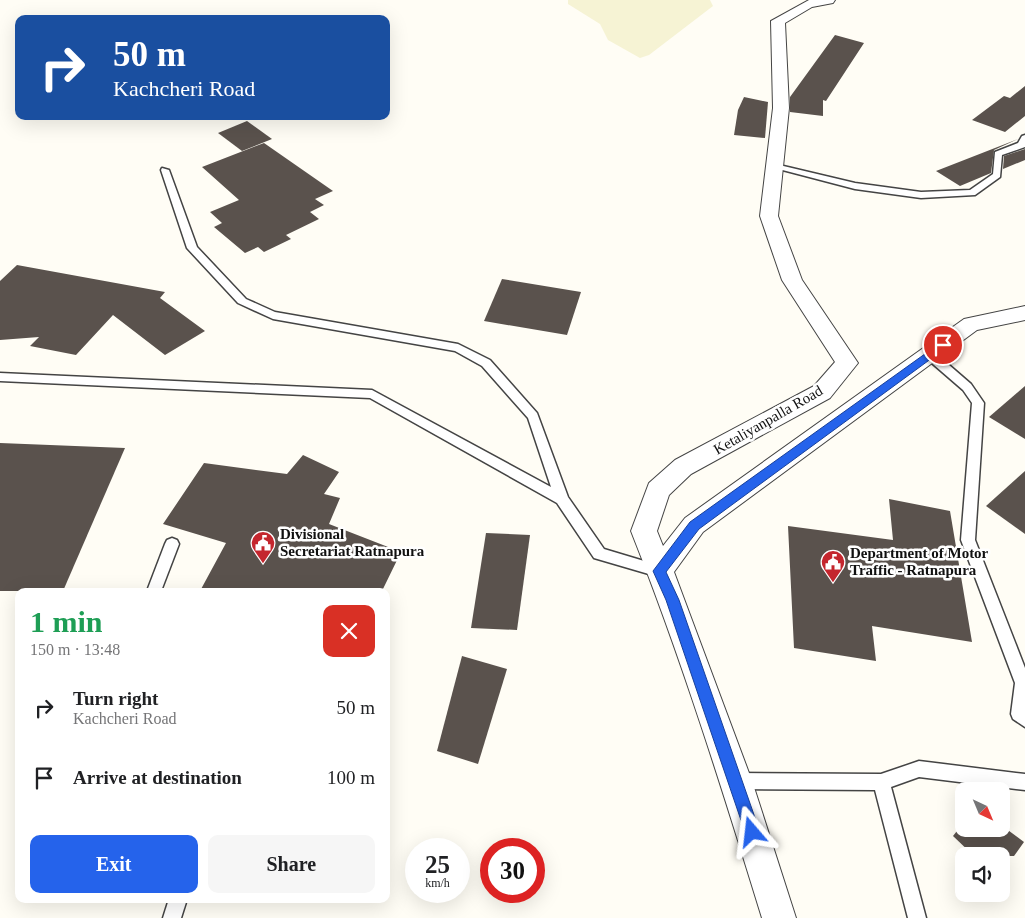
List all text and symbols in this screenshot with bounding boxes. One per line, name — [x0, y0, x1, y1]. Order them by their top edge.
icon: right — [30, 35, 95, 100]
text: 50 m — [113, 35, 186, 74]
text: Kachcheri Road — [113, 76, 255, 101]
pin — [922, 324, 964, 366]
icon: arrive — [929, 331, 957, 359]
street label: Ketaliyanpalla Road — [711, 382, 826, 458]
place label: Divisional Secretariat Ratnapura — [280, 526, 425, 559]
public building icon: Divisional Secretariat Ratnapura — [250, 530, 276, 564]
place label: Department of Motor Traffic - Ratnapura — [850, 545, 989, 578]
public building icon: Department of Motor Traffic - Ratnapura — [820, 549, 846, 583]
text: 1 min — [30, 605, 103, 638]
button: close — [323, 605, 375, 657]
text: 150 m · 13:48 — [30, 641, 120, 658]
text: Turn right — [73, 688, 158, 709]
icon: right — [30, 694, 58, 722]
text: 50 m — [336, 697, 375, 718]
text: Kachcheri Road — [73, 710, 177, 727]
icon: arrive — [30, 764, 58, 792]
text: Arrive at destination — [73, 767, 242, 788]
text: 100 m — [327, 767, 375, 788]
north arrow — [955, 782, 1010, 838]
map controls — [955, 782, 1010, 902]
position arrow — [725, 805, 777, 857]
button: Exit — [30, 835, 198, 893]
button: Share — [208, 835, 375, 893]
speed limit sign: 30 — [480, 838, 545, 903]
button: sound — [955, 847, 1010, 902]
text: 25 — [425, 851, 450, 878]
text: km/h — [425, 876, 450, 890]

